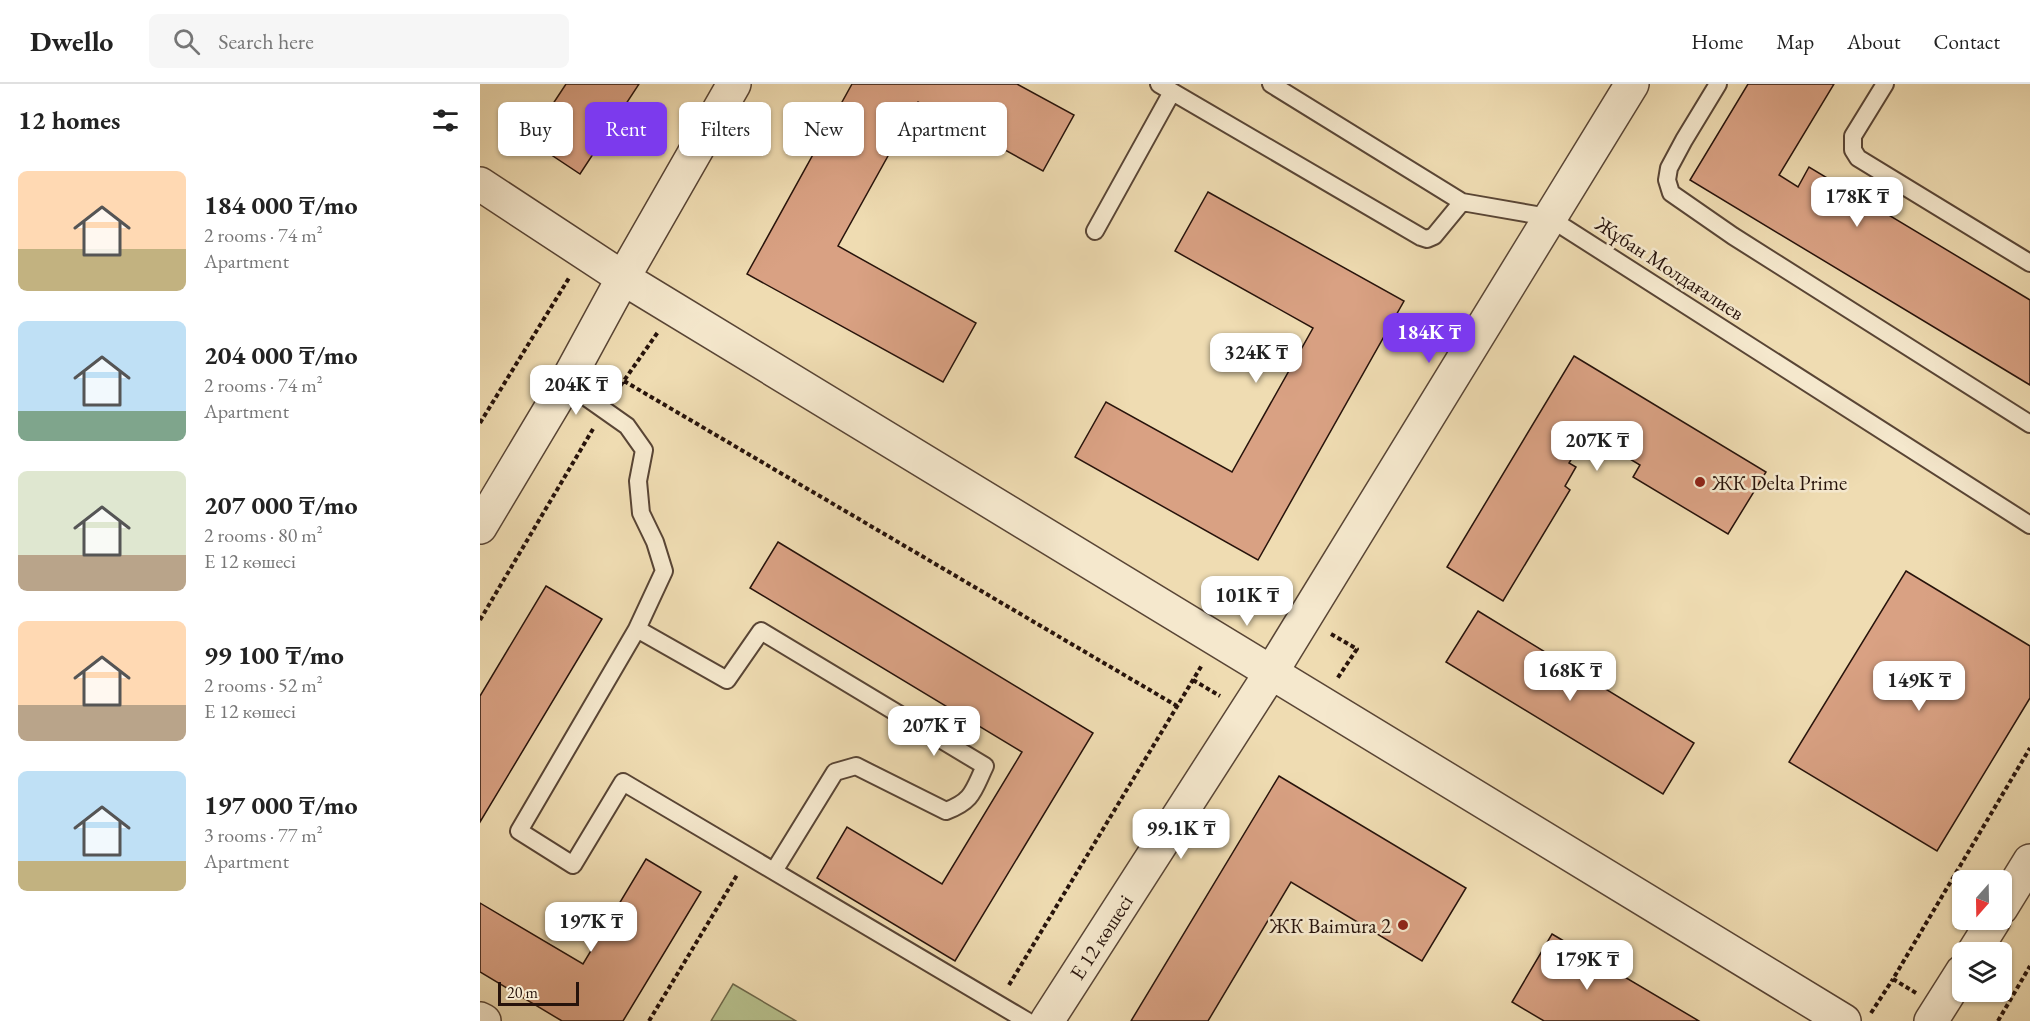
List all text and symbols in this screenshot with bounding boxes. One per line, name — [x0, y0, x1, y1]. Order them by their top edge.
search box — [149, 14, 569, 68]
text: Dwello — [30, 23, 113, 59]
icon: search — [170, 25, 203, 58]
text: Search here — [218, 27, 314, 56]
text: Home — [1691, 28, 1743, 55]
text: Map — [1776, 28, 1814, 55]
text: About — [1847, 28, 1900, 55]
text: Contact — [1933, 28, 2000, 55]
chip: Buy — [498, 102, 573, 156]
chip: Rent — [585, 102, 667, 156]
chip: Filters — [679, 102, 771, 156]
chip: New — [783, 102, 864, 156]
chip: Apartment — [876, 102, 1007, 156]
text: 12 homes — [18, 103, 120, 137]
icon: filters — [429, 104, 462, 137]
pin: 178K ₸ — [1808, 177, 1906, 228]
text: 178K ₸ — [1825, 183, 1889, 209]
text: 184 000 ₸/mo — [204, 188, 358, 222]
icon: home — [66, 195, 138, 267]
street label: Жұбан Молдағалиев — [1590, 209, 1750, 326]
text: 2 rooms · 74 m² — [204, 222, 323, 248]
text: Apartment — [204, 248, 289, 274]
pin: 184K ₸ — [1380, 313, 1478, 364]
text: 184K ₸ — [1397, 319, 1461, 345]
pin: 324K ₸ — [1207, 333, 1305, 384]
text: 204 000 ₸/mo — [204, 338, 358, 372]
text: 324K ₸ — [1224, 339, 1288, 365]
icon: home — [66, 345, 138, 417]
pin: 204K ₸ — [527, 365, 625, 416]
text: 204K ₸ — [544, 371, 608, 397]
text: 2 rooms · 74 m² — [204, 372, 323, 398]
text: Apartment — [204, 398, 289, 424]
pin: 207K ₸ — [1548, 421, 1646, 472]
text: 207K ₸ — [1565, 427, 1629, 453]
place label: ЖК Delta Prime — [1711, 469, 1847, 496]
marker: ЖК Delta Prime — [1693, 475, 1707, 489]
text: 207 000 ₸/mo — [204, 488, 358, 522]
icon: home — [66, 495, 138, 567]
text: 2 rooms · 80 m² — [204, 522, 323, 548]
text: Е 12 көшесі — [204, 548, 296, 574]
pin: 101K ₸ — [1198, 576, 1296, 627]
text: 101K ₸ — [1215, 582, 1279, 608]
text: 99 100 ₸/mo — [204, 638, 344, 672]
icon: home — [66, 645, 138, 717]
pin: 168K ₸ — [1521, 651, 1619, 702]
text: 168K ₸ — [1538, 657, 1602, 683]
pin: 149K ₸ — [1870, 661, 1968, 712]
text: 149K ₸ — [1887, 667, 1951, 693]
text: 2 rooms · 52 m² — [204, 672, 323, 698]
text: Е 12 көшесі — [204, 698, 296, 724]
pin: 207K ₸ — [885, 706, 983, 757]
text: 207K ₸ — [902, 712, 966, 738]
text: 197 000 ₸/mo — [204, 788, 358, 822]
icon: home — [66, 795, 138, 867]
pin: 99.1K ₸ — [1126, 809, 1236, 860]
text: 99.1K ₸ — [1147, 815, 1215, 841]
text: 3 rooms · 77 m² — [204, 822, 323, 848]
text: Apartment — [204, 848, 289, 874]
north arrow — [1952, 870, 2012, 930]
map controls — [1952, 870, 2012, 1002]
street label: Е 12 көшесі — [1063, 889, 1139, 985]
pin: 197K ₸ — [542, 902, 640, 953]
text: 197K ₸ — [559, 908, 623, 934]
place label: ЖК Baimura 2 — [1268, 912, 1391, 939]
marker: ЖК Baimura 2 — [1396, 918, 1410, 932]
pin: 179K ₸ — [1538, 940, 1636, 991]
button: layers — [1952, 942, 2012, 1002]
text: 179K ₸ — [1555, 946, 1619, 972]
scale bar — [498, 979, 579, 1006]
text: 20 m — [507, 982, 538, 1003]

